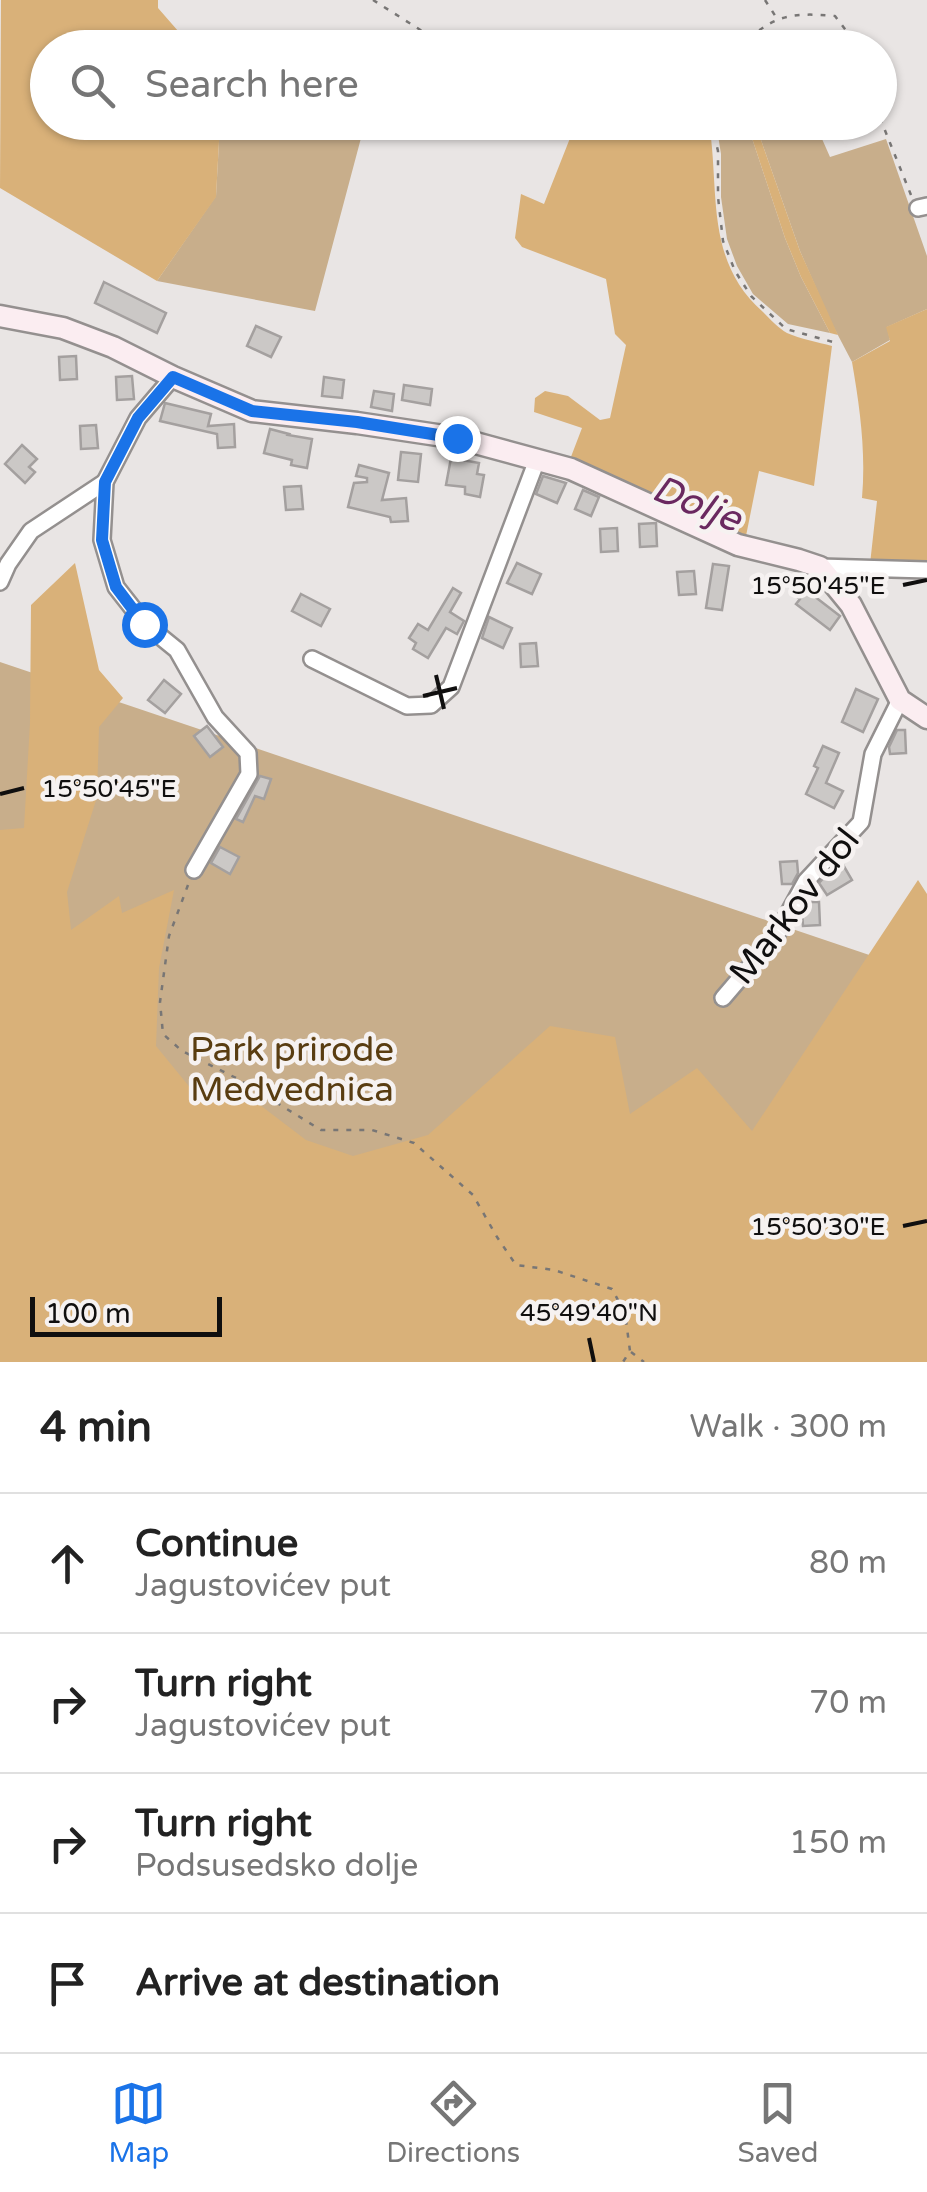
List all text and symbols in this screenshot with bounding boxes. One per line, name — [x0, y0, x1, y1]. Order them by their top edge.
search box — [30, 30, 897, 140]
icon: search — [65, 58, 120, 113]
text: Search here — [145, 62, 359, 108]
route end — [435, 416, 481, 462]
water label: Dolje — [646, 465, 750, 543]
text: 15°50'45"E — [751, 571, 885, 601]
route start — [122, 602, 168, 648]
text: 15°50'45"E — [42, 774, 176, 804]
street label: Markov dol — [721, 820, 869, 993]
park label: Park prirode Medvednica — [190, 1029, 394, 1111]
text: 15°50'30"E — [751, 1212, 885, 1242]
scale bar — [30, 1292, 222, 1336]
text: 100 m — [45, 1297, 131, 1331]
text: 45°49'40"N — [520, 1298, 658, 1328]
text: 4 min — [40, 1402, 152, 1453]
text: Walk · 300 m — [690, 1408, 887, 1446]
text: Continue — [135, 1521, 298, 1567]
icon: ahead — [40, 1536, 95, 1591]
text: 80 m — [809, 1544, 887, 1582]
text: Jagustovićev put — [135, 1567, 391, 1605]
text: Turn right — [135, 1661, 312, 1707]
icon: right — [40, 1676, 95, 1731]
text: 70 m — [809, 1684, 887, 1722]
text: Jagustovićev put — [135, 1707, 391, 1745]
text: Turn right — [135, 1801, 312, 1847]
icon: right — [40, 1816, 95, 1871]
text: 150 m — [789, 1824, 887, 1862]
text: Podsusedsko dolje — [135, 1847, 418, 1885]
icon: arrive — [40, 1956, 95, 2011]
text: Arrive at destination — [135, 1960, 500, 2006]
tab: Map — [109, 2076, 169, 2170]
tab: Directions — [386, 2076, 520, 2170]
tab: Saved — [737, 2076, 818, 2170]

